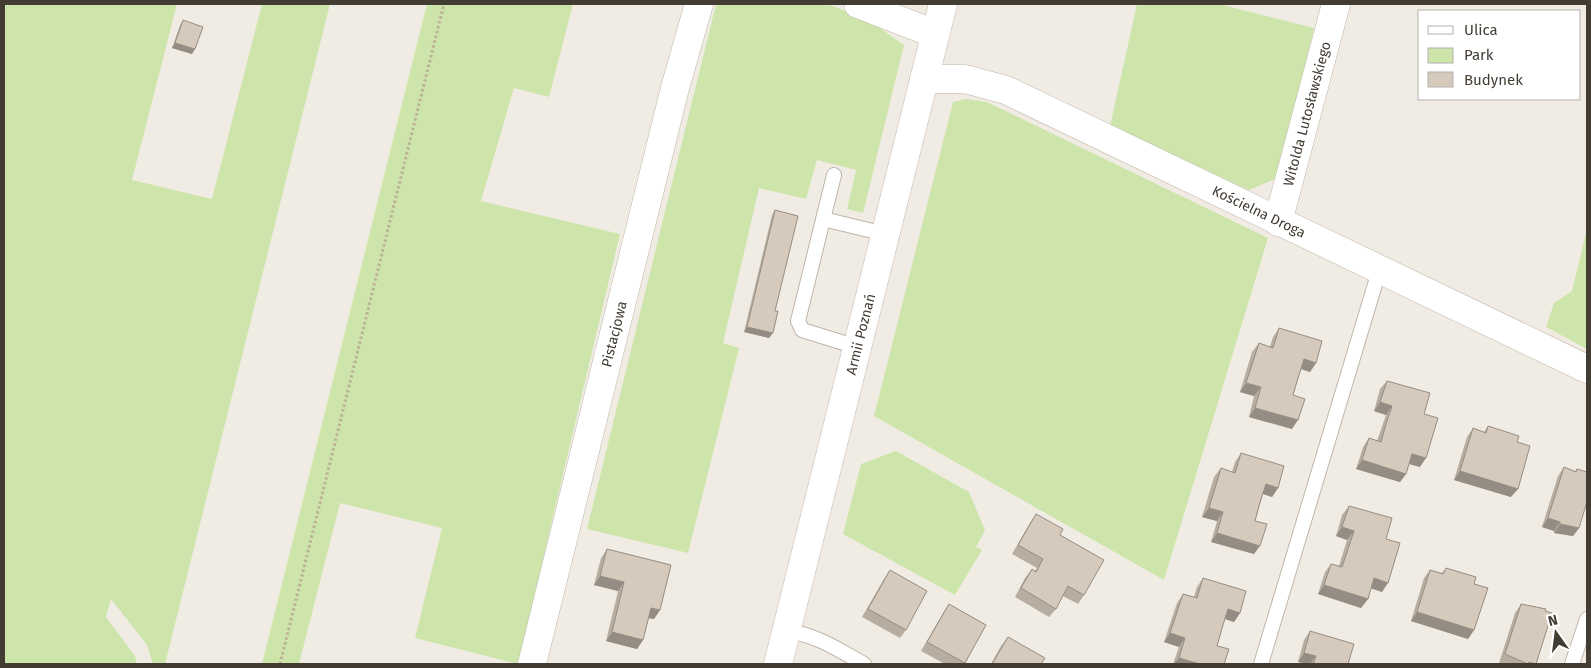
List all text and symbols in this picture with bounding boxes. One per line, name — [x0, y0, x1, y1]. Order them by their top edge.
legend — [1418, 10, 1581, 100]
text: Ulica — [1464, 21, 1498, 39]
street label: Witolda Lutosławskiego — [1279, 40, 1334, 188]
text: Park — [1464, 46, 1494, 64]
text: Budynek — [1464, 71, 1523, 89]
street label: Kościelna Droga — [1209, 182, 1308, 241]
street label: Armii Poznań — [842, 292, 879, 376]
street label: Pistacjowa — [598, 299, 630, 369]
north arrow — [1531, 608, 1581, 658]
text: N — [1546, 611, 1560, 630]

